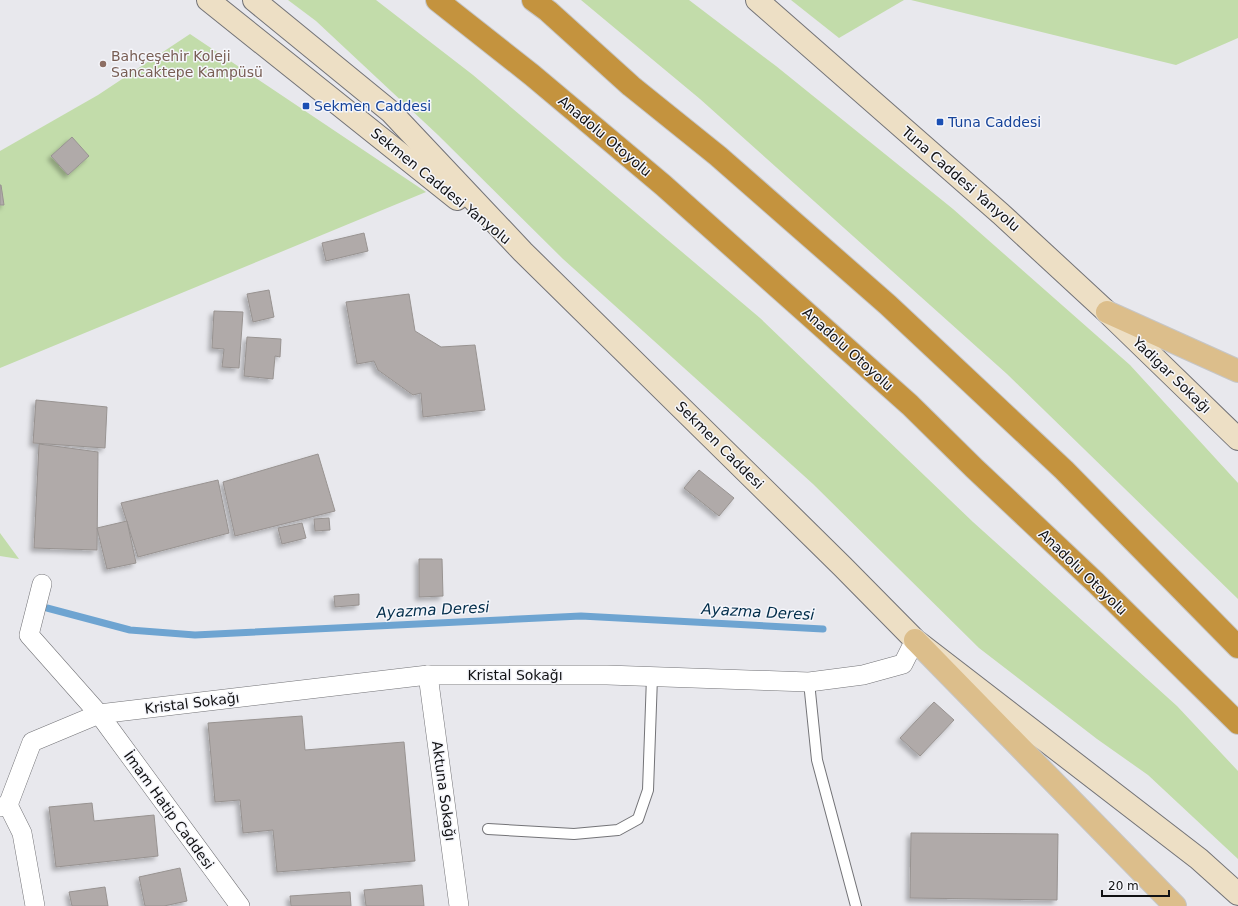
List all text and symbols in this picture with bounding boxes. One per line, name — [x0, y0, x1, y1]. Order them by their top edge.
place label: Bahçeşehir Koleji Sancaktepe Kampüsü — [111, 48, 263, 80]
marker: Bahçeşehir Koleji Sancaktepe Kampüsü — [98, 59, 108, 69]
street label: Anadolu Otoyolu — [555, 92, 655, 180]
place label: Sekmen Caddesi — [314, 98, 431, 114]
marker: Sekmen Caddesi — [301, 101, 311, 111]
place label: Tuna Caddesi — [947, 114, 1041, 130]
marker: Tuna Caddesi — [935, 117, 945, 127]
street label: Tuna Caddesi Yanyolu — [898, 123, 1023, 235]
street label: Sekmen Caddesi Yanyolu — [368, 125, 514, 247]
street label: Anadolu Otoyolu — [799, 304, 897, 394]
street label: Yadigar Sokağı — [1129, 333, 1214, 416]
street label: Sekmen Caddesi — [673, 398, 767, 492]
street label: Anadolu Otoyolu — [1036, 526, 1130, 618]
water label: Ayazma Deresi — [375, 598, 491, 622]
water label: Ayazma Deresi — [700, 600, 816, 624]
street label: Kristal Sokağı — [467, 667, 563, 683]
street label: Kristal Sokağı — [144, 689, 240, 717]
street label: Aktuna Sokağı — [429, 740, 459, 842]
street label: İmam Hatip Caddesi — [121, 747, 218, 872]
scale bar — [1102, 872, 1169, 898]
text: 20 m — [1108, 879, 1139, 893]

